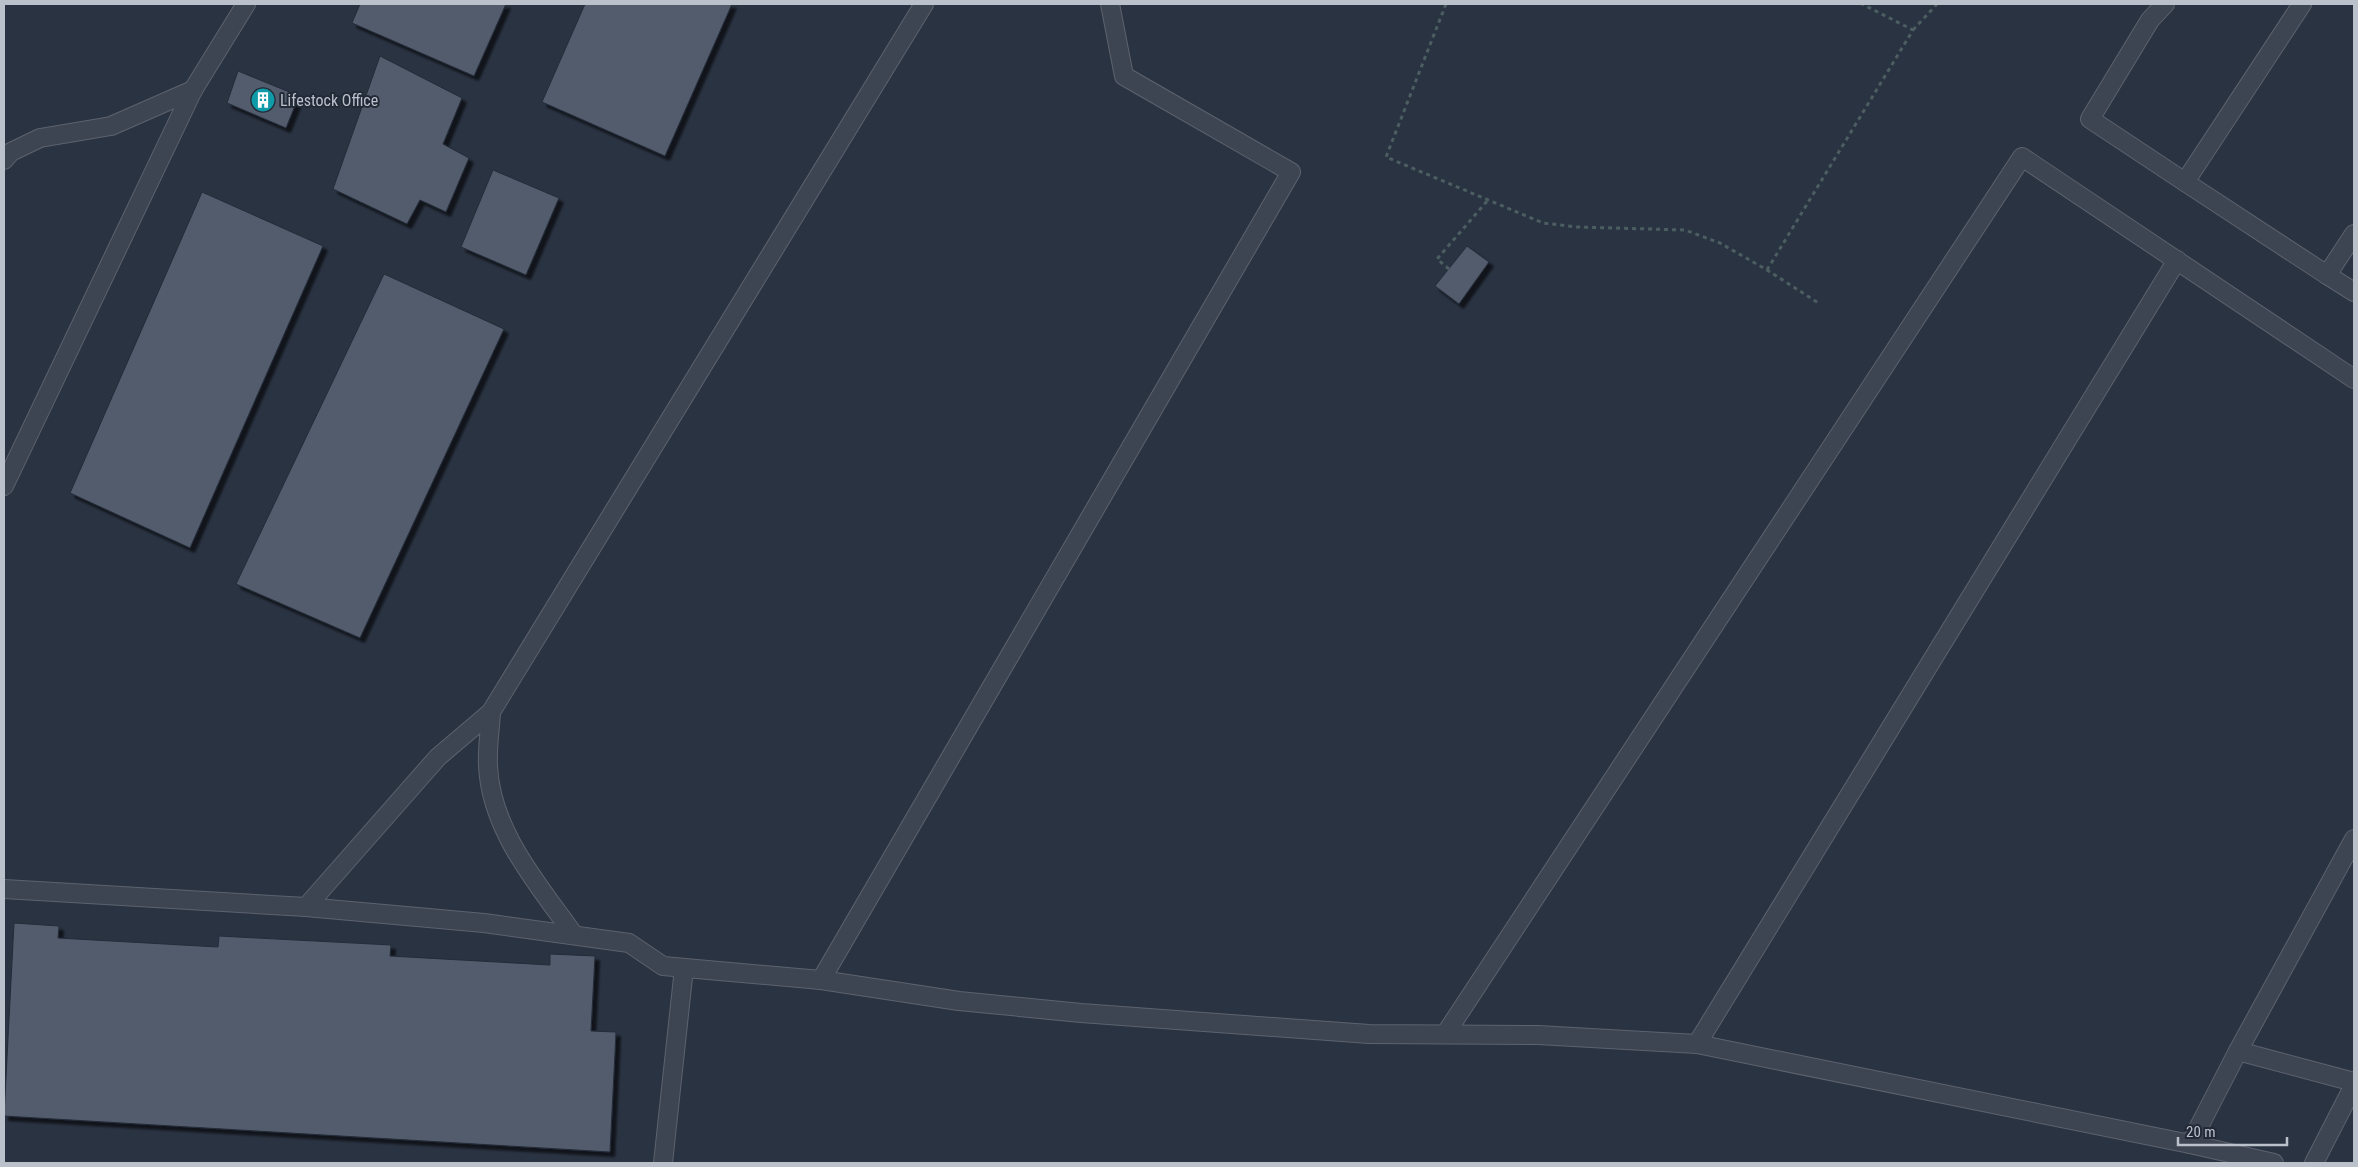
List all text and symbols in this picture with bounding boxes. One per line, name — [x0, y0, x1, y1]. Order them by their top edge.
building icon: Lifestock Office — [250, 87, 276, 113]
place label: Lifestock Office — [280, 91, 378, 110]
scale bar — [2178, 1114, 2287, 1146]
text: 20 m — [2186, 1123, 2216, 1141]

